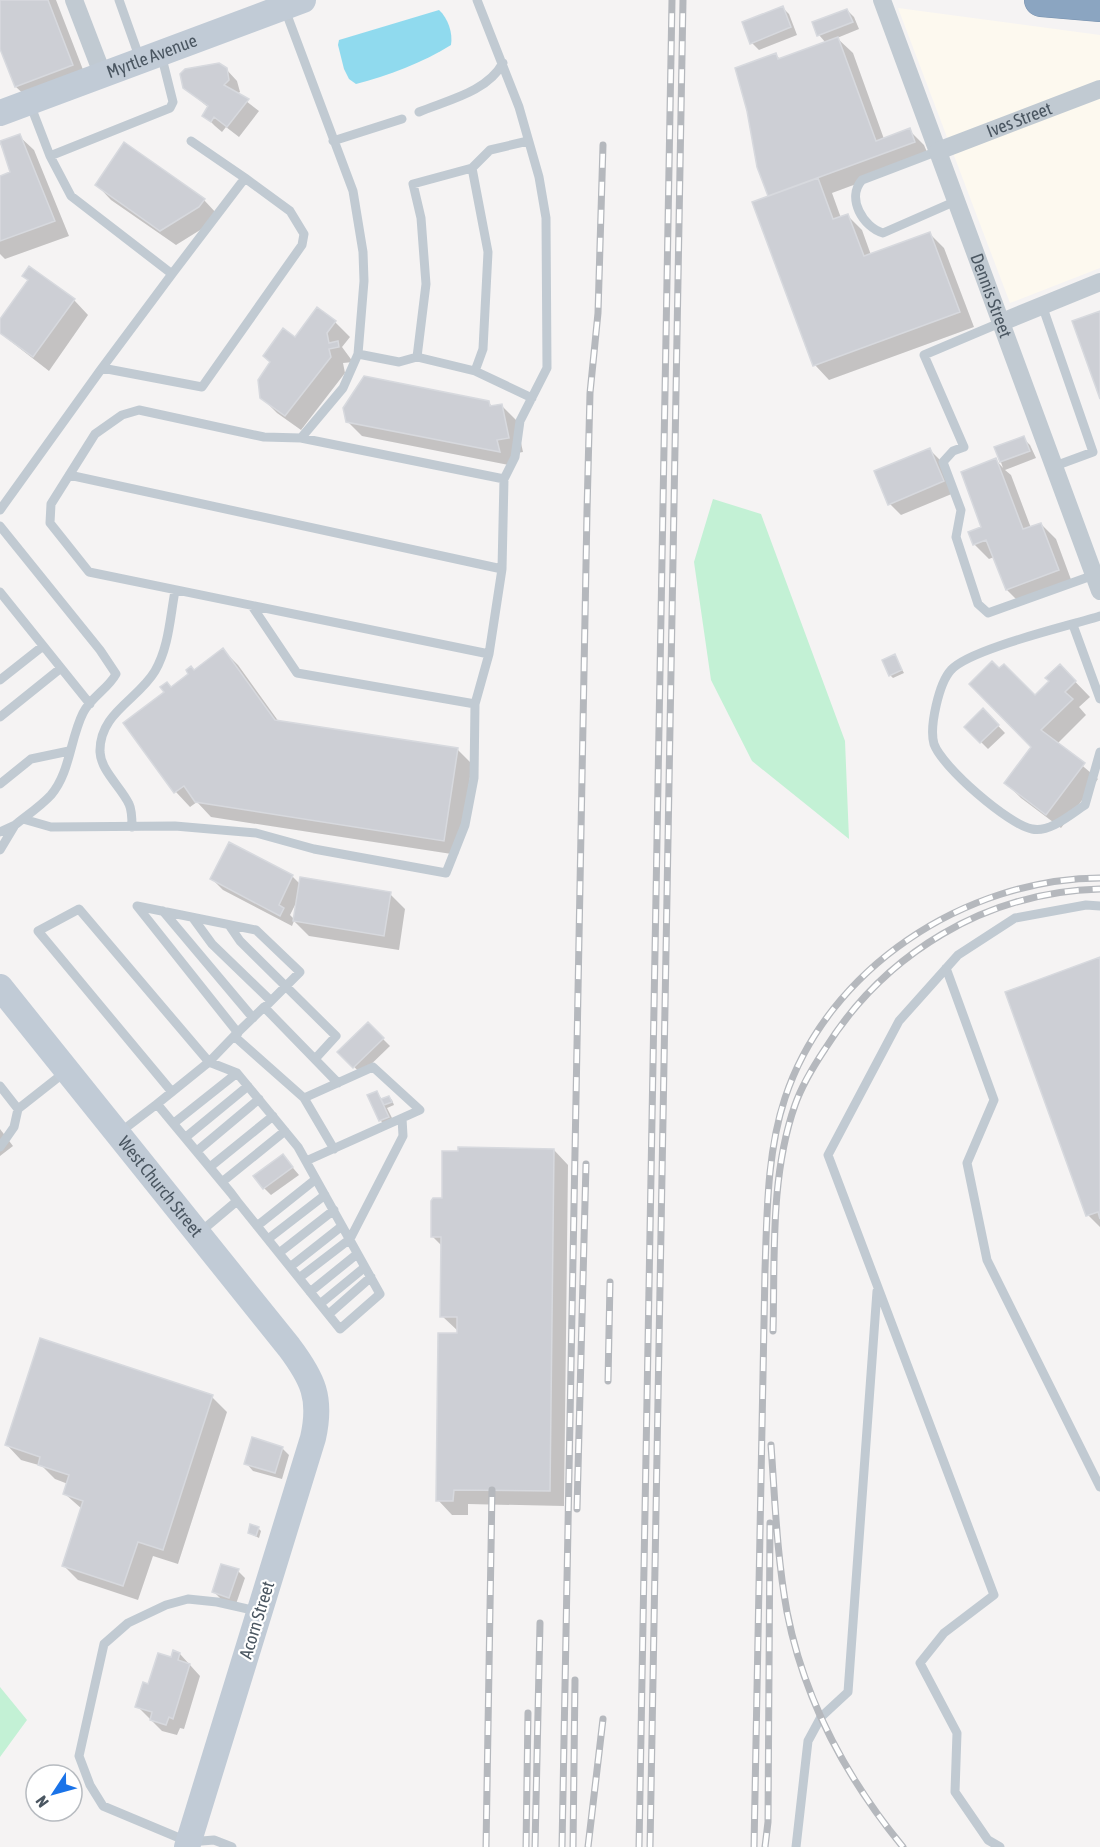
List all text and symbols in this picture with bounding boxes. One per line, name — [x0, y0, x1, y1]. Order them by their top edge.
street label: Myrtle Avenue — [103, 29, 200, 82]
street label: Ives Street — [983, 97, 1055, 141]
street label: Dennis Street — [966, 250, 1017, 340]
street label: West Church Street — [114, 1132, 207, 1241]
street label: Acorn Street — [235, 1579, 278, 1661]
north arrow — [24, 1763, 84, 1823]
text: N — [32, 1793, 52, 1811]

